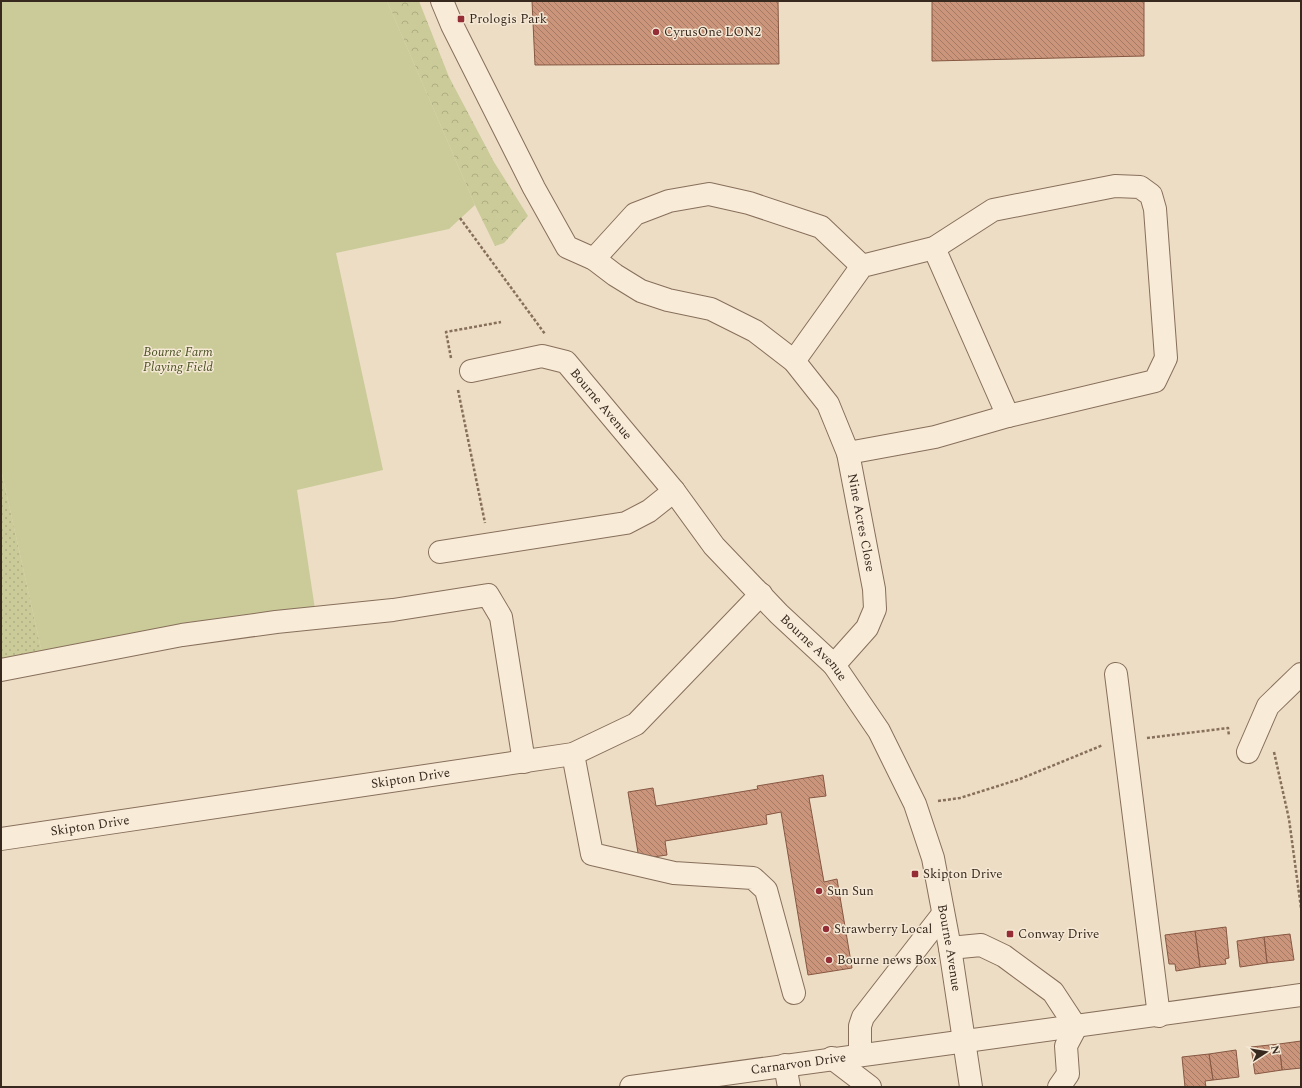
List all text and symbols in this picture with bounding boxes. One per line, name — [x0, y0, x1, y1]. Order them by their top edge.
place label: Prologis Park — [469, 9, 547, 29]
marker: Prologis Park — [456, 14, 466, 24]
place label: CyrusOne LON2 — [664, 22, 761, 42]
marker: CyrusOne LON2 — [651, 27, 661, 37]
park label: Bourne Farm Playing Field — [143, 342, 213, 377]
street label: Bourne Avenue — [565, 364, 637, 444]
street label: Nine Acres Close — [842, 472, 881, 574]
street label: Bourne Avenue — [775, 610, 852, 685]
street label: Skipton Drive — [370, 762, 451, 794]
street label: Skipton Drive — [49, 810, 131, 842]
place label: Skipton Drive — [923, 864, 1003, 884]
marker: Skipton Drive — [910, 869, 920, 879]
place label: Sun Sun — [827, 881, 874, 901]
marker: Sun Sun — [814, 886, 824, 896]
street label: Bourne Avenue — [932, 902, 966, 993]
place label: Strawberry Local — [834, 919, 932, 939]
marker: Strawberry Local — [821, 924, 831, 934]
place label: Conway Drive — [1018, 924, 1099, 944]
marker: Conway Drive — [1005, 929, 1015, 939]
place label: Bourne news Box — [837, 950, 937, 970]
marker: Bourne news Box — [824, 955, 834, 965]
north arrow — [1246, 1032, 1286, 1072]
text: N — [1266, 1044, 1285, 1056]
street label: Carnarvon Drive — [749, 1047, 847, 1080]

